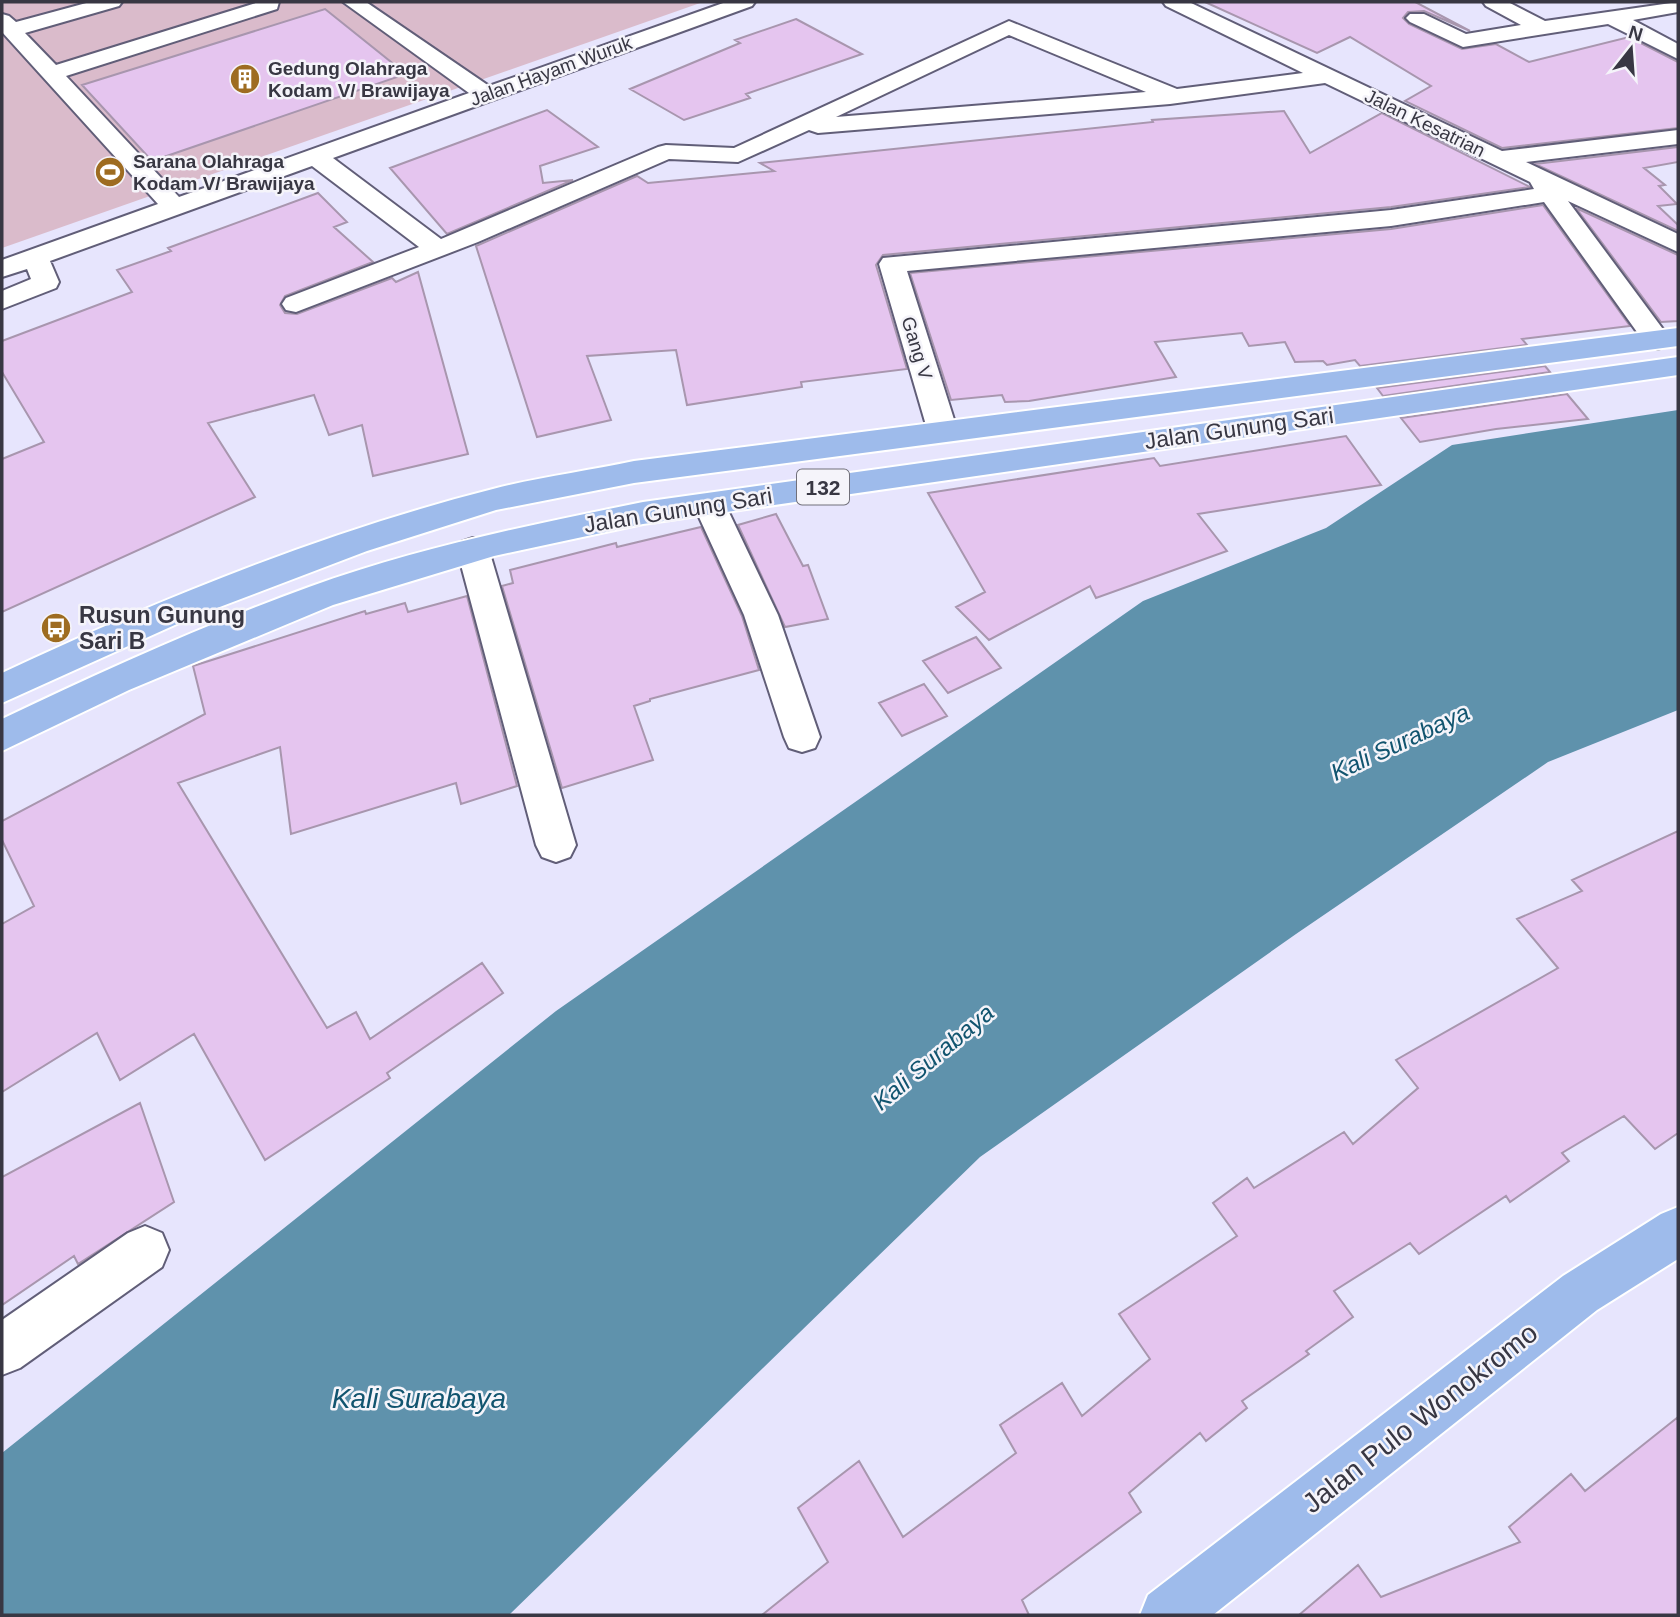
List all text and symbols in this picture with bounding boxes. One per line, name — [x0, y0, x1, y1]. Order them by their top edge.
north arrow — [1596, 14, 1666, 84]
text: N — [1626, 21, 1645, 45]
street label: Jalan Hayam Wuruk — [467, 32, 635, 110]
place label: Gedung Olahraga Kodam V/ Brawijaya — [268, 58, 450, 101]
building icon: Gedung Olahraga Kodam V/ Brawijaya — [228, 62, 262, 96]
street label: Jalan Kesatrian — [1362, 85, 1488, 161]
place label: Sarana Olahraga Kodam V/ Brawijaya — [133, 151, 315, 194]
sports icon: Sarana Olahraga Kodam V/ Brawijaya — [93, 155, 127, 189]
street label: Gang V — [898, 314, 937, 382]
street label: Jalan Gunung Sari — [1143, 402, 1335, 454]
road number: 132 — [797, 470, 849, 504]
street label: Jalan Gunung Sari — [582, 482, 774, 538]
place label: Rusun Gunung Sari B — [79, 602, 245, 654]
bus stop icon: Rusun Gunung Sari B — [39, 611, 73, 645]
water label: Kali Surabaya — [1327, 698, 1473, 786]
water label: Kali Surabaya — [867, 999, 999, 1115]
street label: Jalan Pulo Wonokromo — [1297, 1317, 1543, 1519]
water label: Kali Surabaya — [332, 1383, 506, 1414]

